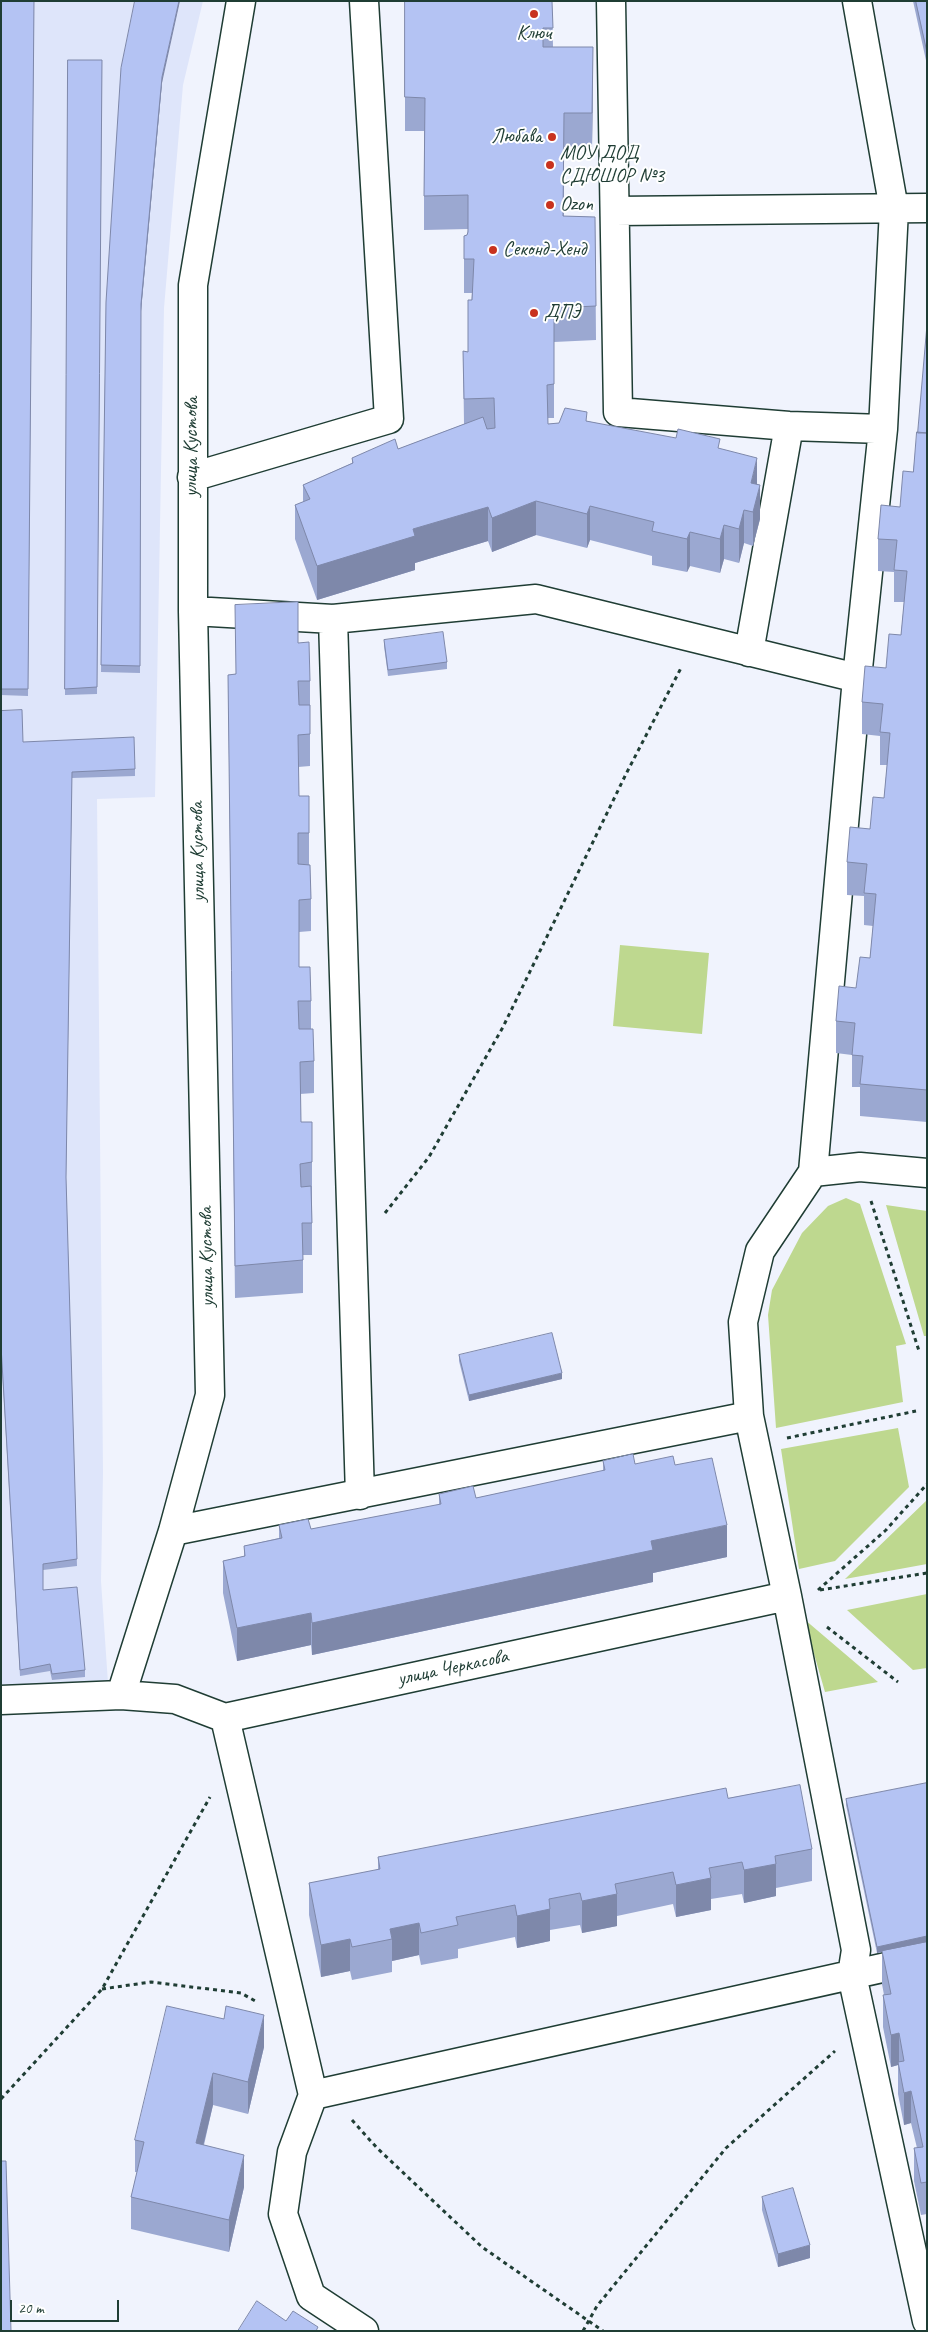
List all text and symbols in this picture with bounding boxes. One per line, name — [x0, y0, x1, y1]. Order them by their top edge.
marker: Ключ — [528, 8, 540, 20]
place label: Ключ — [517, 22, 551, 46]
place label: Любава — [491, 125, 542, 149]
marker: Любава — [546, 131, 558, 143]
place label: МОУ ДОД СДЮШОР №3 — [560, 142, 664, 189]
marker: МОУ ДОД СДЮШОР №3 — [544, 159, 556, 171]
place label: Ozon — [560, 193, 593, 217]
marker: Ozon — [544, 199, 556, 211]
place label: Секонд-Хенд — [503, 238, 586, 262]
marker: Секонд-Хенд — [487, 244, 499, 256]
place label: ДПЭ — [544, 301, 580, 325]
marker: ДПЭ — [528, 307, 540, 319]
street label: улица Кустова — [180, 397, 204, 497]
street label: улица Кустова — [185, 802, 211, 902]
street label: улица Кустова — [194, 1207, 220, 1307]
street label: улица Черкасова — [396, 1645, 510, 1691]
scale bar — [12, 2290, 121, 2322]
text: 20 m — [18, 2299, 44, 2318]

